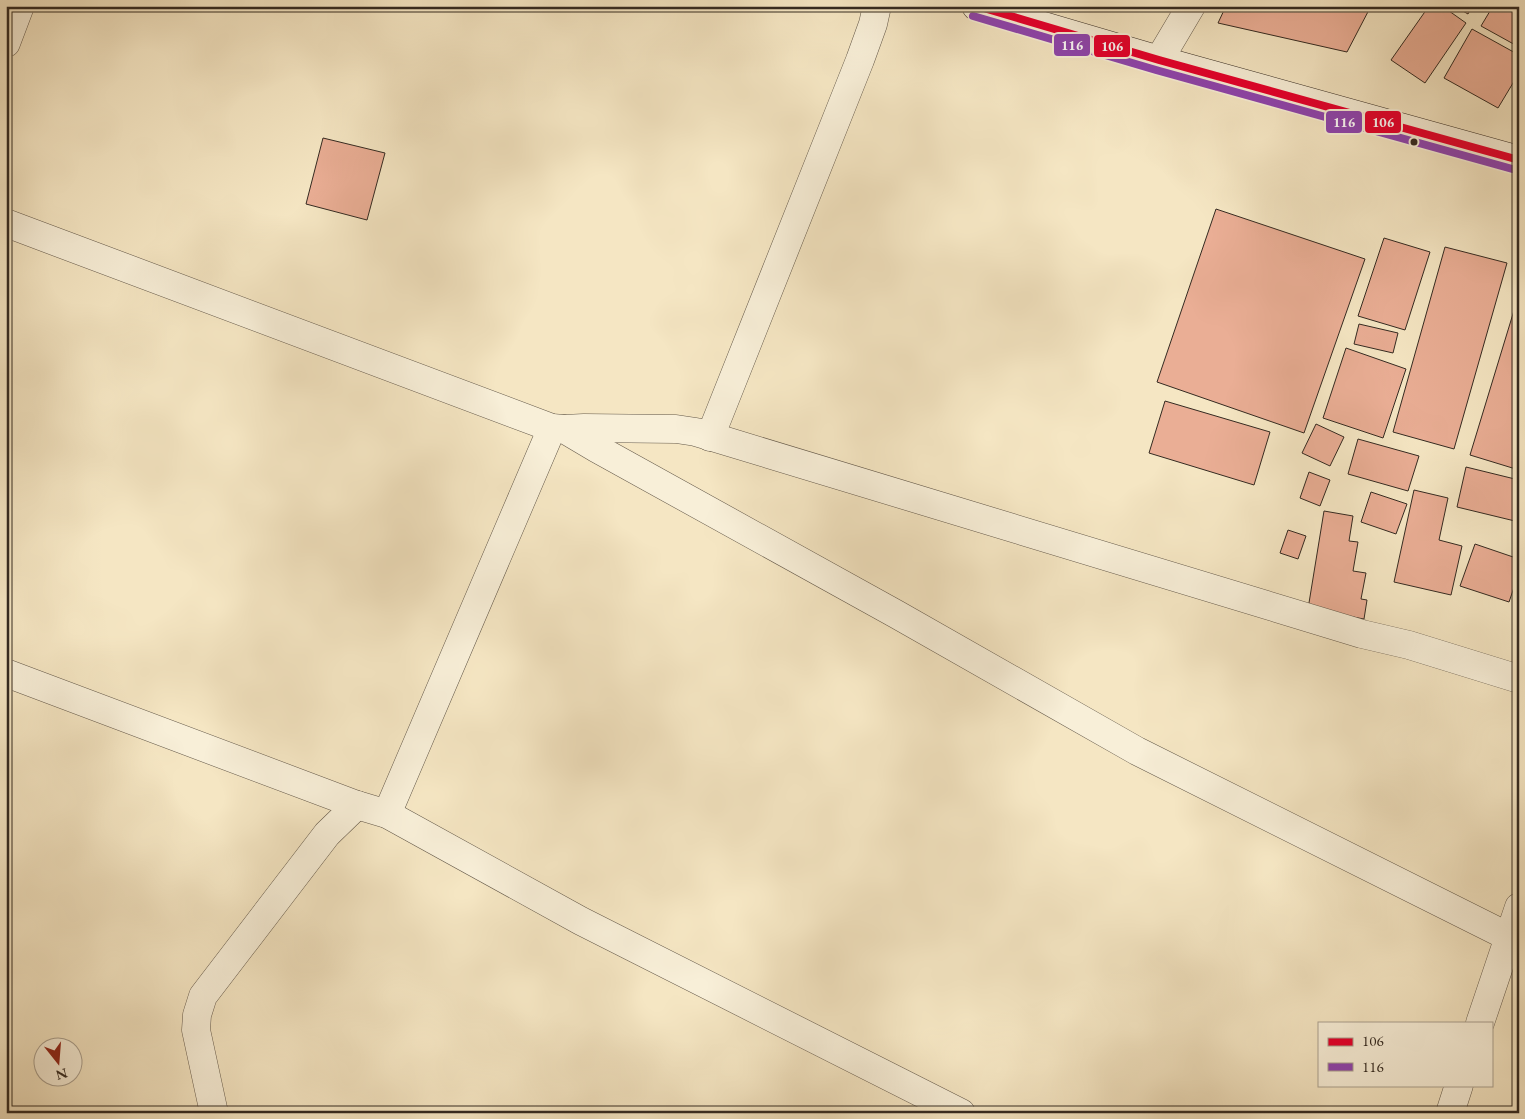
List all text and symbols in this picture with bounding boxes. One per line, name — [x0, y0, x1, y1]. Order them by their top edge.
line badge: 116 — [1053, 33, 1091, 57]
line badge: 106 — [1093, 34, 1131, 58]
text: 116 — [1061, 36, 1084, 54]
text: 106 — [1101, 37, 1124, 55]
line badge: 116 — [1325, 110, 1363, 134]
line badge: 106 — [1364, 110, 1402, 134]
text: 116 — [1333, 113, 1356, 131]
text: 106 — [1372, 113, 1395, 131]
unlabelled marker — [1409, 137, 1419, 147]
legend — [1318, 1022, 1492, 1086]
text: 106 — [1362, 1031, 1384, 1050]
north arrow — [32, 1036, 82, 1086]
text: 116 — [1362, 1057, 1384, 1076]
text: N — [53, 1064, 70, 1085]

